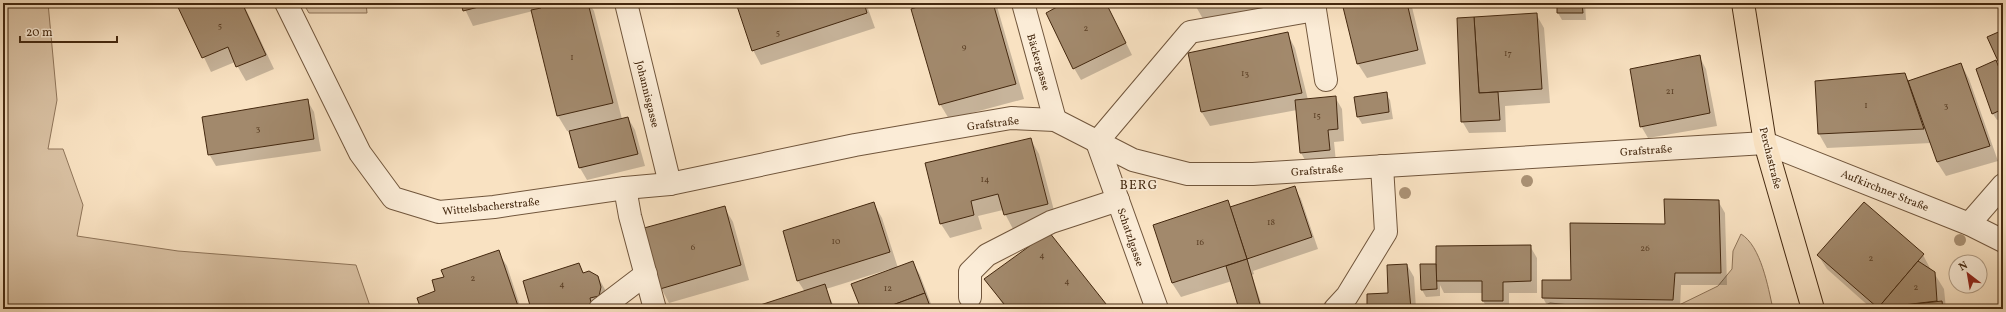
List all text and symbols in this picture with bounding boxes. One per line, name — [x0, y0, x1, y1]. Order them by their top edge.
scale bar — [20, 18, 117, 44]
house number: 5 — [218, 19, 222, 32]
house number: 2 — [1084, 22, 1089, 35]
text: 20 m — [26, 25, 53, 41]
house number: 5 — [776, 26, 780, 39]
street label: Bäckergasse — [1022, 32, 1053, 93]
house number: 9 — [962, 41, 967, 54]
house number: 17 — [1504, 47, 1512, 60]
house number: 1 — [570, 51, 574, 64]
street label: Johannisgasse — [631, 59, 662, 129]
house number: 13 — [1241, 67, 1249, 80]
house number: 21 — [1666, 85, 1674, 98]
house number: 1 — [1864, 99, 1868, 112]
house number: 3 — [1944, 99, 1949, 112]
house number: 15 — [1313, 109, 1321, 122]
street label: Grafstraße — [966, 114, 1020, 135]
house number: 3 — [256, 122, 261, 135]
street label: Perchastraße — [1755, 126, 1784, 191]
street label: Grafstraße — [1619, 142, 1673, 161]
street label: Grafstraße — [1290, 162, 1344, 181]
street label: Aufkirchner Straße — [1838, 167, 1931, 216]
house number: 14 — [981, 173, 989, 186]
district label: BERG — [1120, 177, 1158, 195]
street label: Wittelsbacherstraße — [442, 195, 541, 220]
street label: Schatzlgasse — [1113, 206, 1147, 269]
house number: 18 — [1267, 216, 1275, 229]
house number: 10 — [832, 235, 841, 248]
house number: 16 — [1196, 236, 1204, 249]
house number: 6 — [691, 241, 696, 254]
house number: 26 — [1640, 242, 1650, 255]
house number: 4 — [1039, 249, 1045, 262]
house number: 2 — [1869, 252, 1874, 265]
north arrow — [1948, 254, 1988, 294]
text: N — [1956, 258, 1971, 275]
house number: 2 — [471, 272, 476, 285]
house number: 4 — [1064, 275, 1070, 288]
house number: 4 — [559, 278, 565, 291]
house number: 2 — [1914, 281, 1919, 294]
house number: 12 — [884, 282, 892, 295]

